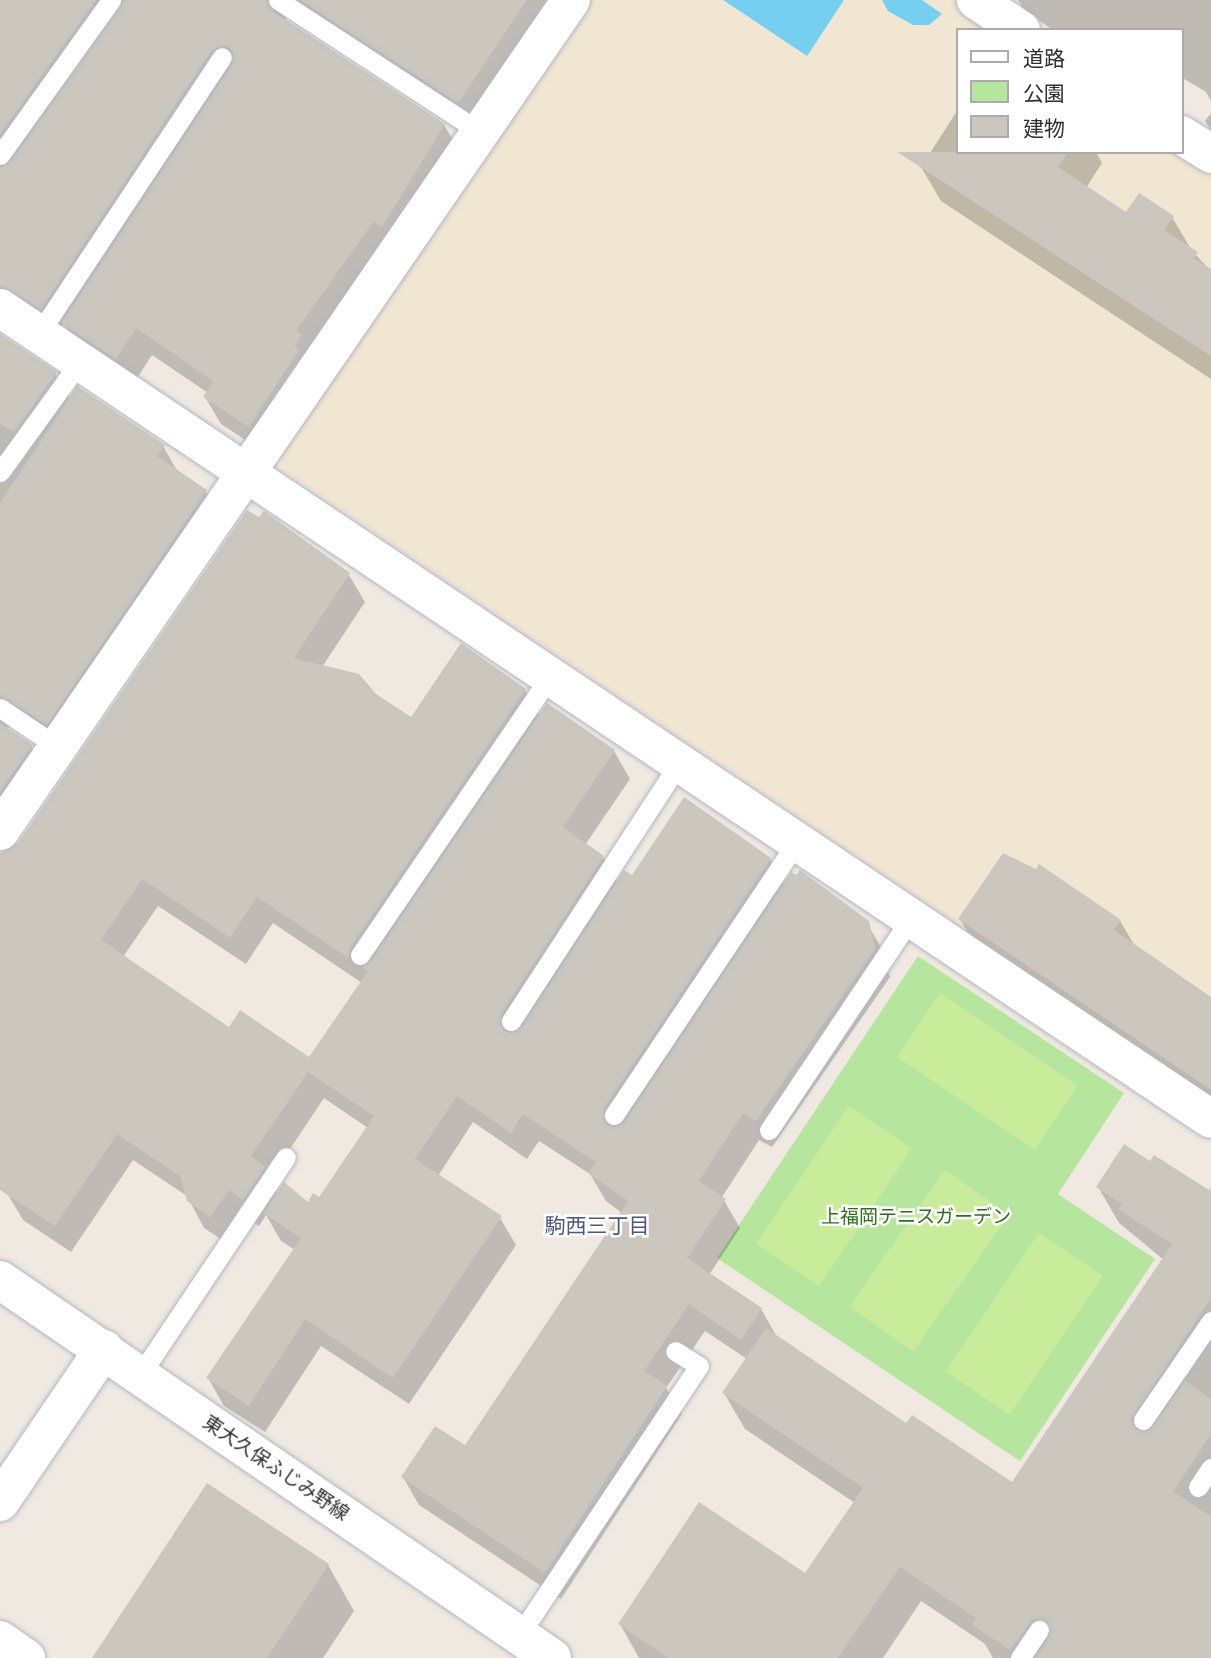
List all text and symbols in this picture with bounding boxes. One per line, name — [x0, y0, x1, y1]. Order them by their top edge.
legend — [956, 28, 1183, 154]
text: 道路 — [1023, 44, 1065, 72]
text: 公園 — [1023, 79, 1065, 107]
text: 建物 — [1023, 114, 1065, 142]
park label: 上福岡テニスガーデン — [821, 1206, 1011, 1228]
district label: 駒西三丁目 — [545, 1212, 649, 1238]
street label: 東大久保ふじみ野線 — [199, 1411, 353, 1525]

